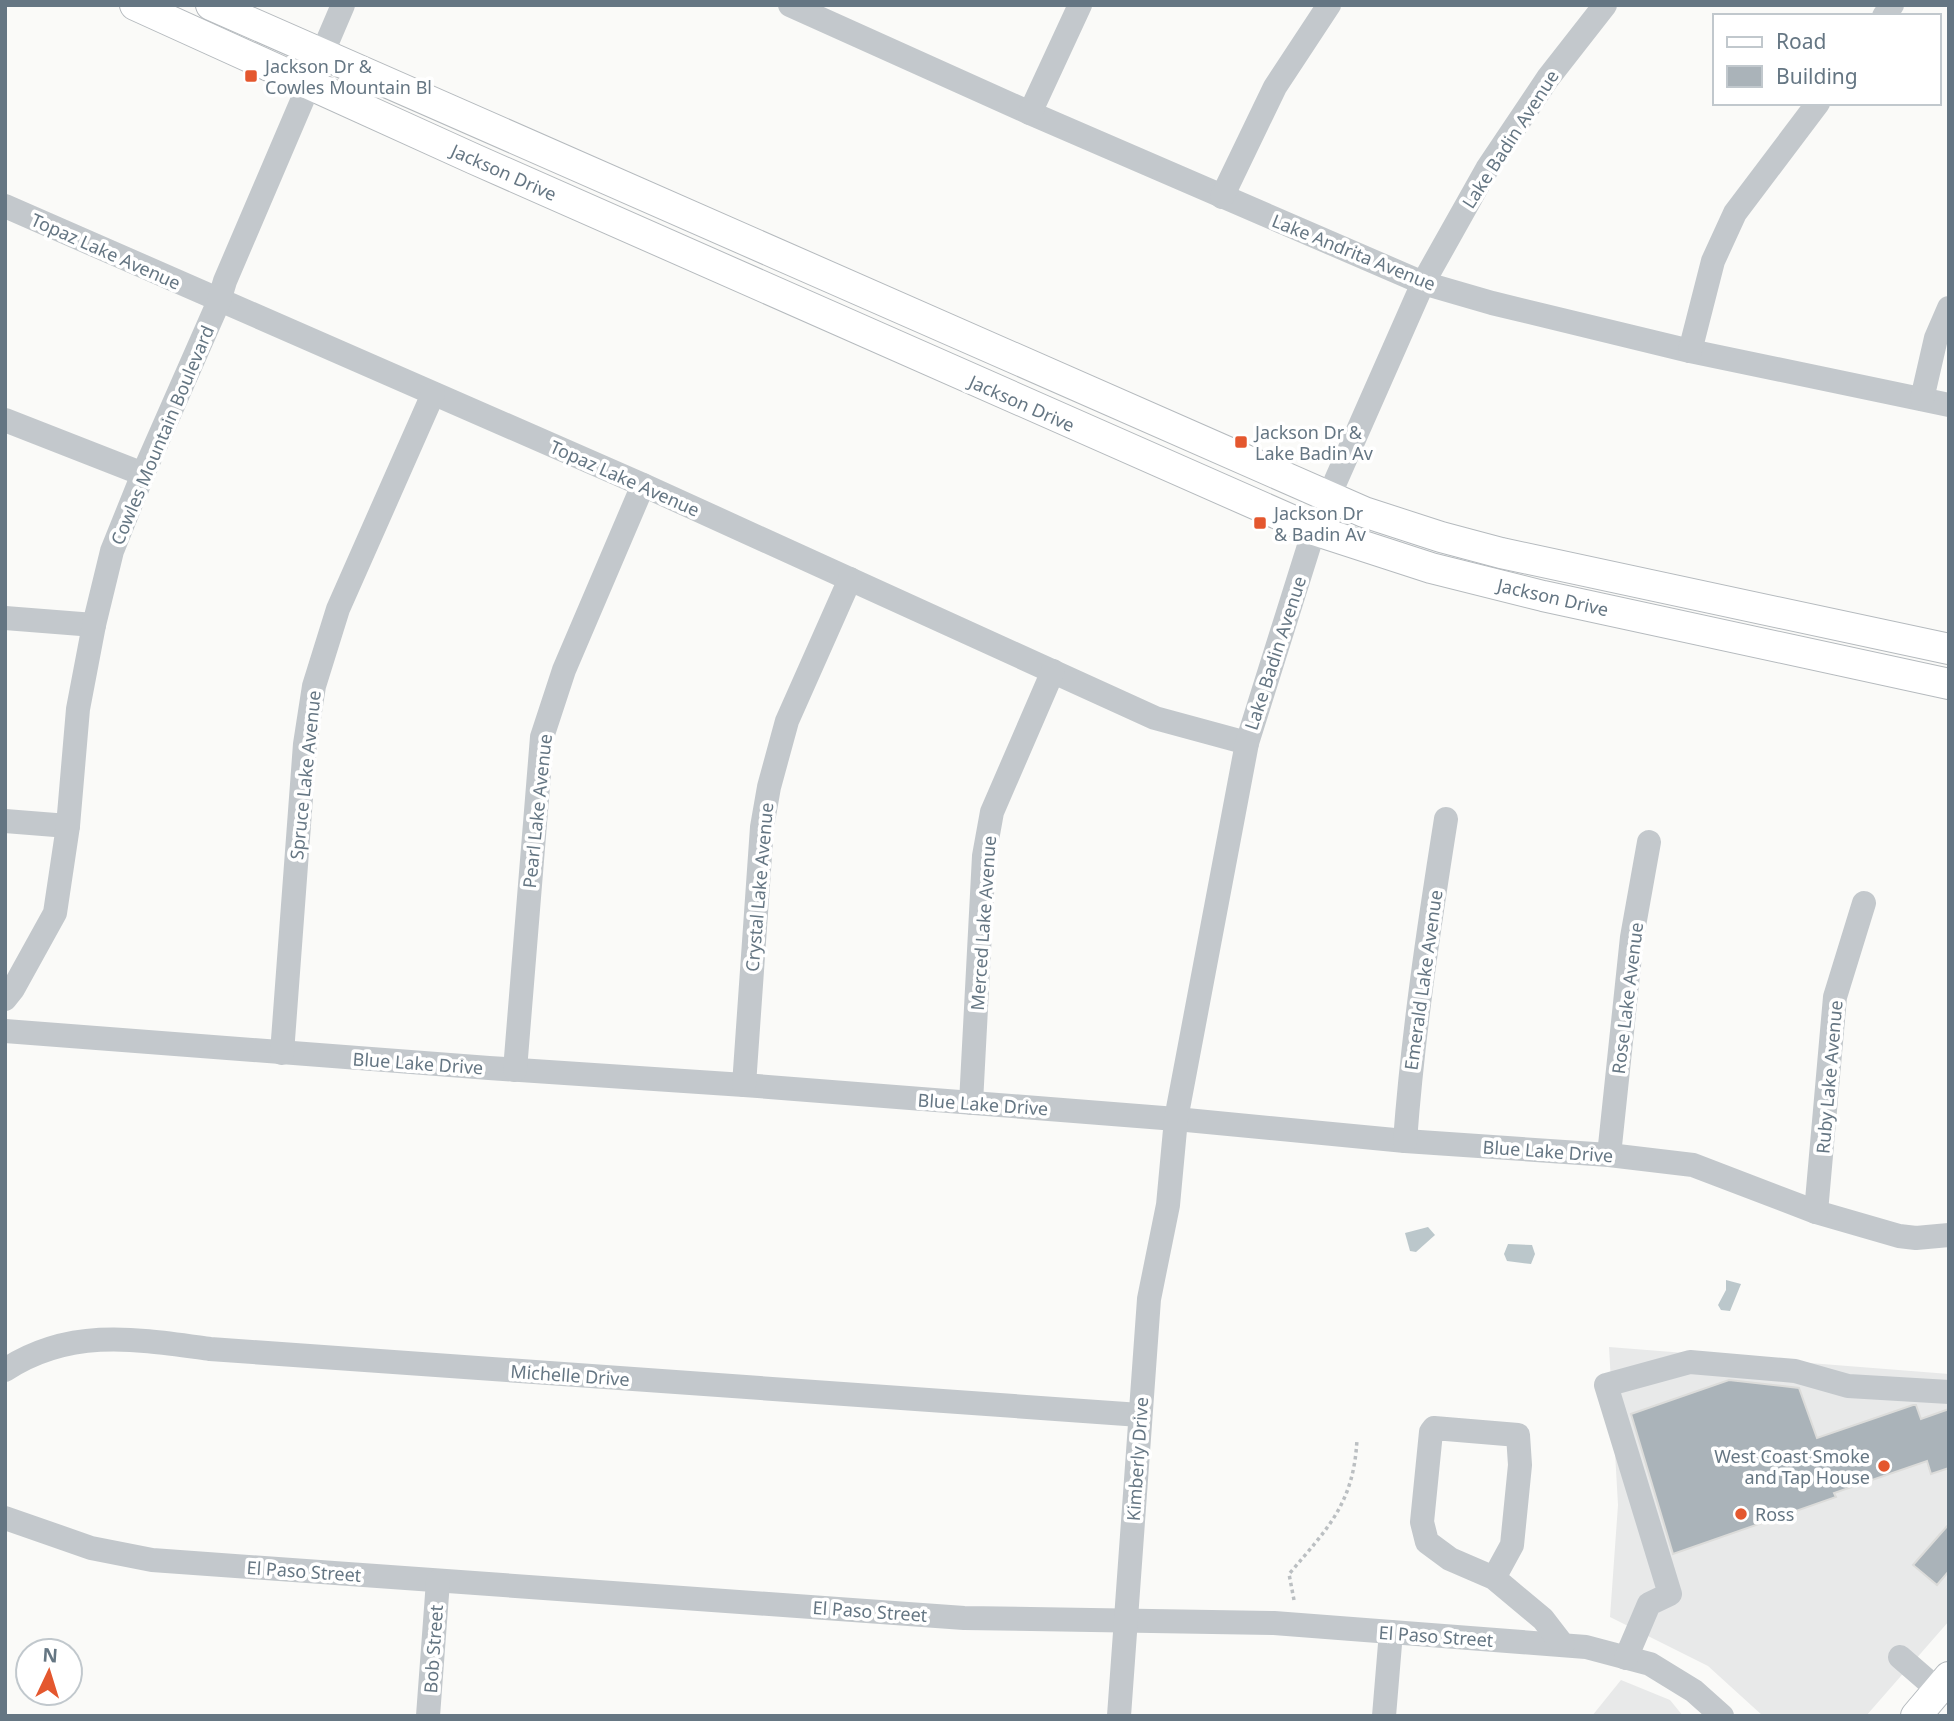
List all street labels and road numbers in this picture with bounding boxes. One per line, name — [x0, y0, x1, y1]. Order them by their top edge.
street label: Lake Badin Avenue — [1456, 65, 1564, 213]
street label: Jackson Drive — [446, 137, 561, 206]
street label: Topaz Lake Avenue — [28, 207, 184, 295]
street label: Lake Andrita Avenue — [1269, 208, 1439, 296]
street label: Cowles Mountain Boulevard — [105, 322, 219, 548]
street label: Jackson Drive — [964, 368, 1079, 437]
street label: Topaz Lake Avenue — [547, 434, 703, 522]
street label: Jackson Drive — [1493, 572, 1611, 621]
street label: Lake Badin Avenue — [1239, 573, 1311, 733]
street label: Spruce Lake Avenue — [284, 689, 326, 861]
street label: Pearl Lake Avenue — [517, 733, 557, 889]
street label: Crystal Lake Avenue — [740, 801, 778, 973]
street label: Merced Lake Avenue — [965, 835, 1001, 1011]
street label: Emerald Lake Avenue — [1398, 888, 1448, 1072]
street label: Rose Lake Avenue — [1606, 921, 1648, 1075]
street label: Ruby Lake Avenue — [1810, 999, 1848, 1155]
street label: Blue Lake Drive — [352, 1046, 484, 1080]
street label: Blue Lake Drive — [917, 1087, 1049, 1121]
street label: Blue Lake Drive — [1482, 1134, 1614, 1168]
street label: Michelle Drive — [510, 1359, 630, 1391]
street label: Kimberly Drive — [1121, 1396, 1153, 1522]
street label: El Paso Street — [246, 1555, 363, 1587]
street label: El Paso Street — [812, 1595, 929, 1627]
street label: Bob Street — [418, 1603, 448, 1694]
street label: El Paso Street — [1378, 1620, 1495, 1652]

